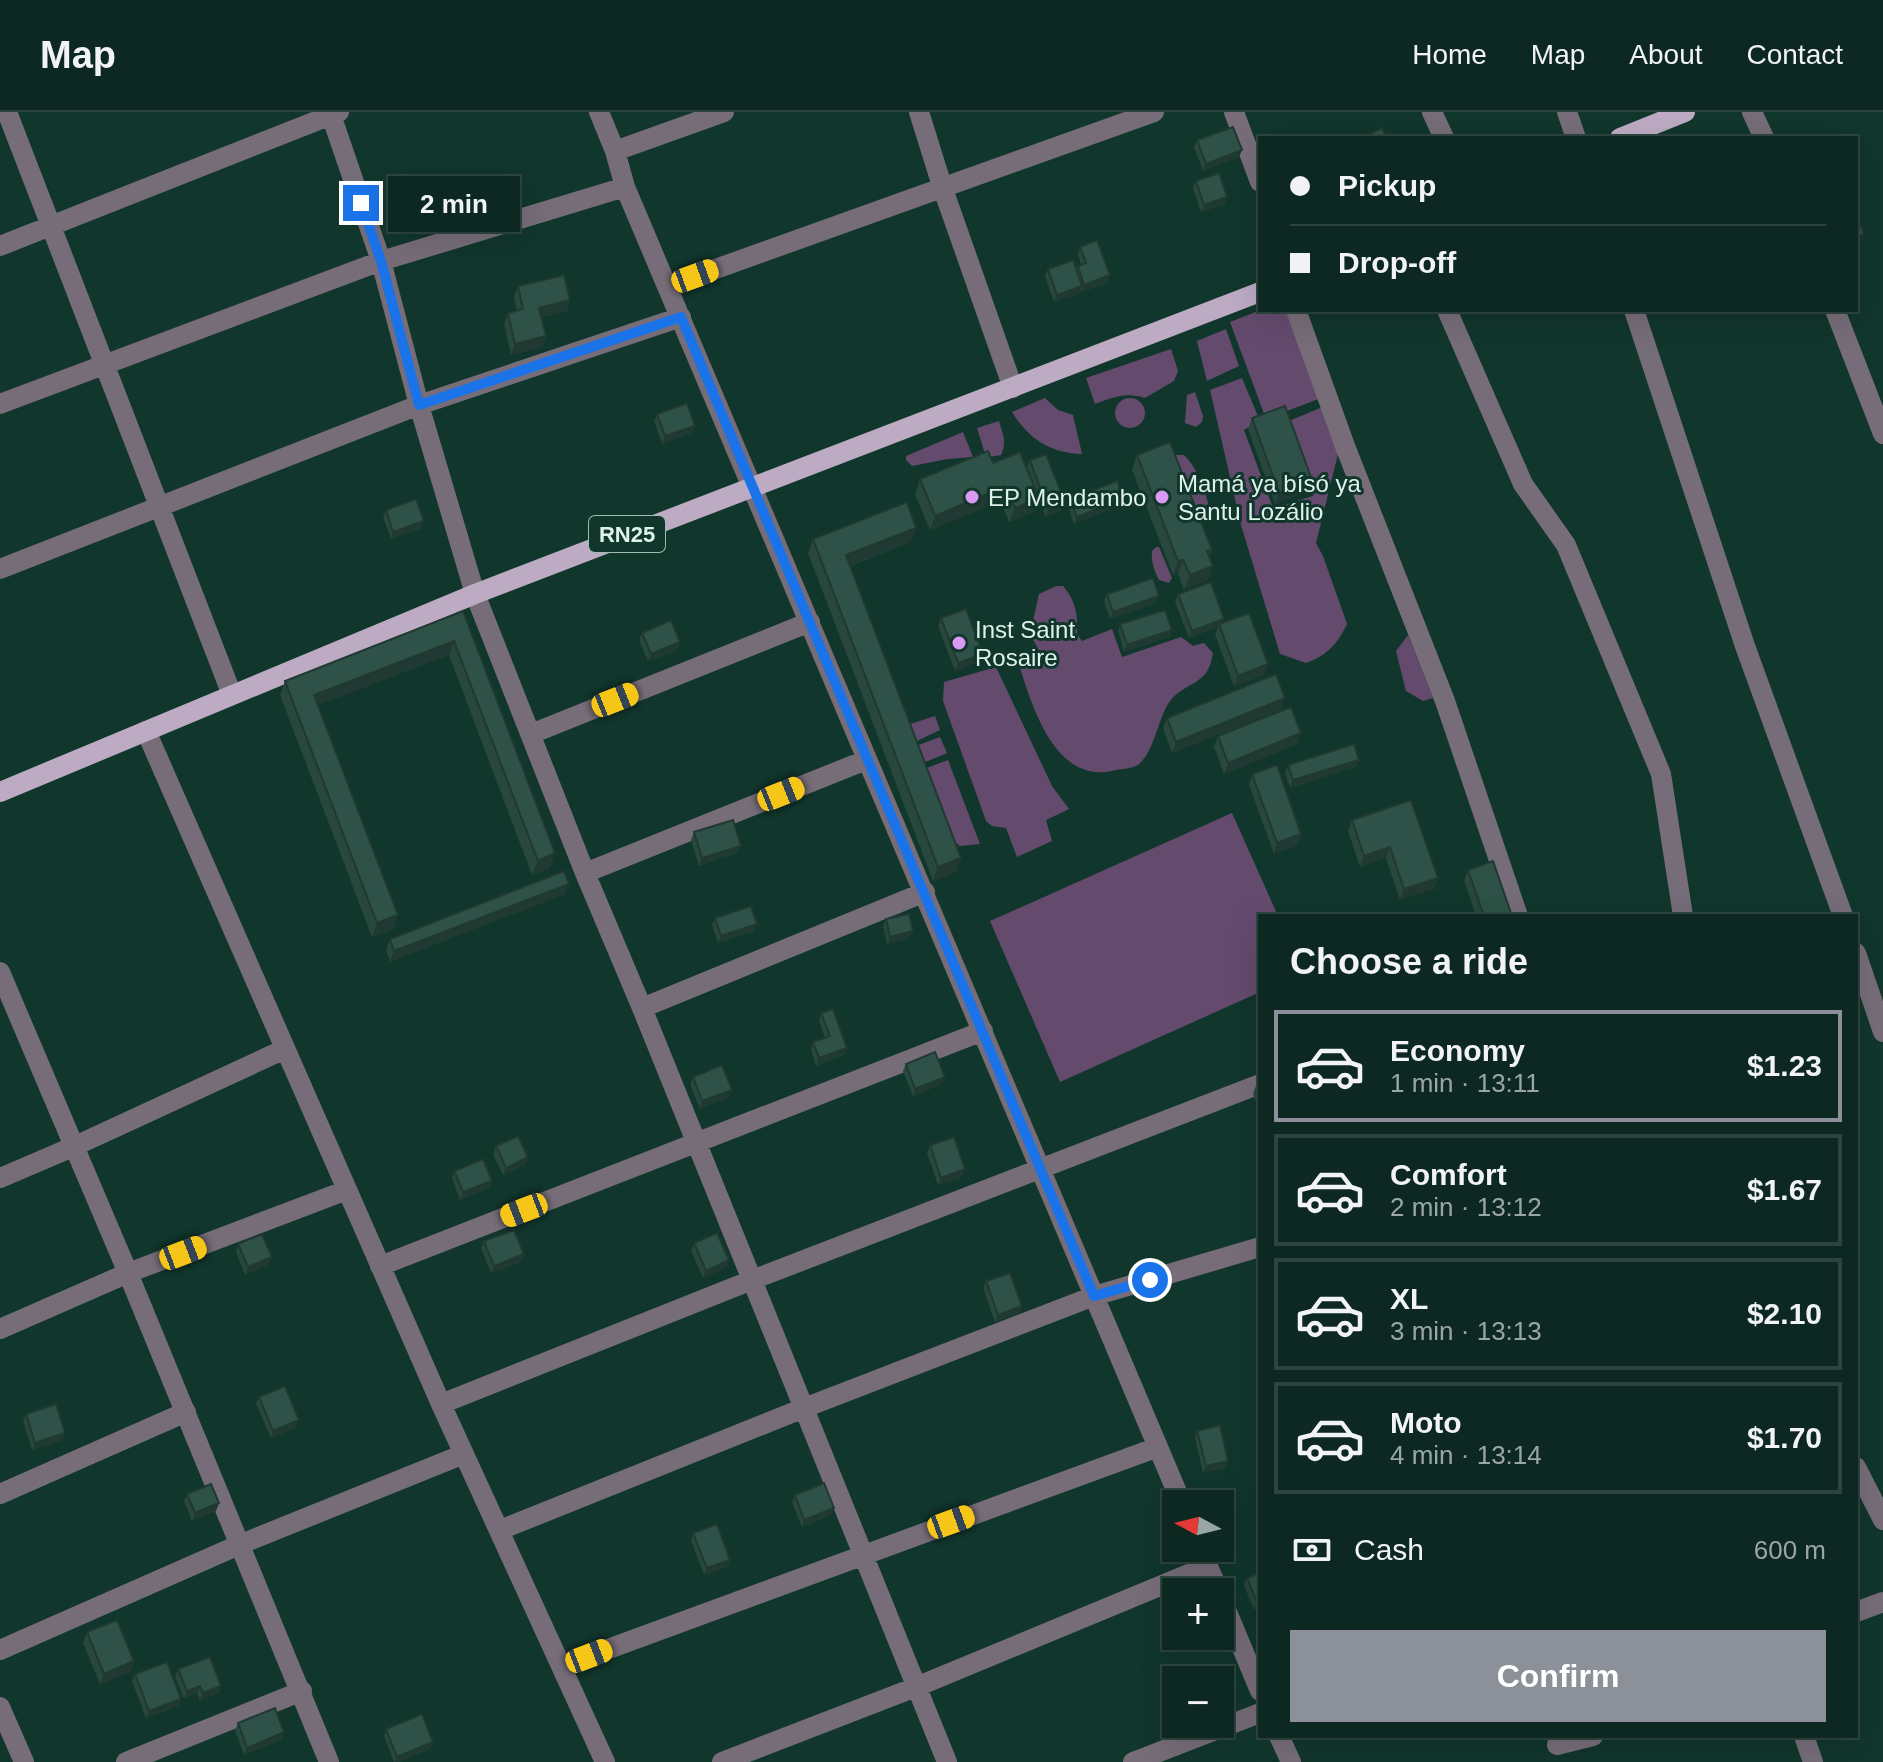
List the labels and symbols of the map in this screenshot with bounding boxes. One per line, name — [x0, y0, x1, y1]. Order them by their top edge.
callout: 2 min — [389, 175, 521, 231]
route end — [343, 185, 379, 221]
car — [668, 257, 722, 295]
place label: Mamá ya bísó ya Santu Lozálio — [1178, 470, 1361, 525]
place label: EP Mendambo — [988, 484, 1146, 511]
marker: EP Mendambo — [963, 488, 981, 506]
marker: Mamá ya bísó ya Santu Lozálio — [1153, 488, 1171, 506]
road number: RN25 — [589, 516, 665, 552]
place label: Inst Saint Rosaire — [975, 616, 1075, 671]
marker: Inst Saint Rosaire — [950, 634, 968, 652]
car — [588, 680, 642, 720]
car — [754, 774, 808, 814]
car — [497, 1190, 551, 1230]
car — [156, 1233, 210, 1273]
route start — [1132, 1262, 1168, 1298]
north arrow — [1162, 1490, 1234, 1562]
car — [924, 1503, 978, 1541]
car — [562, 1636, 616, 1676]

